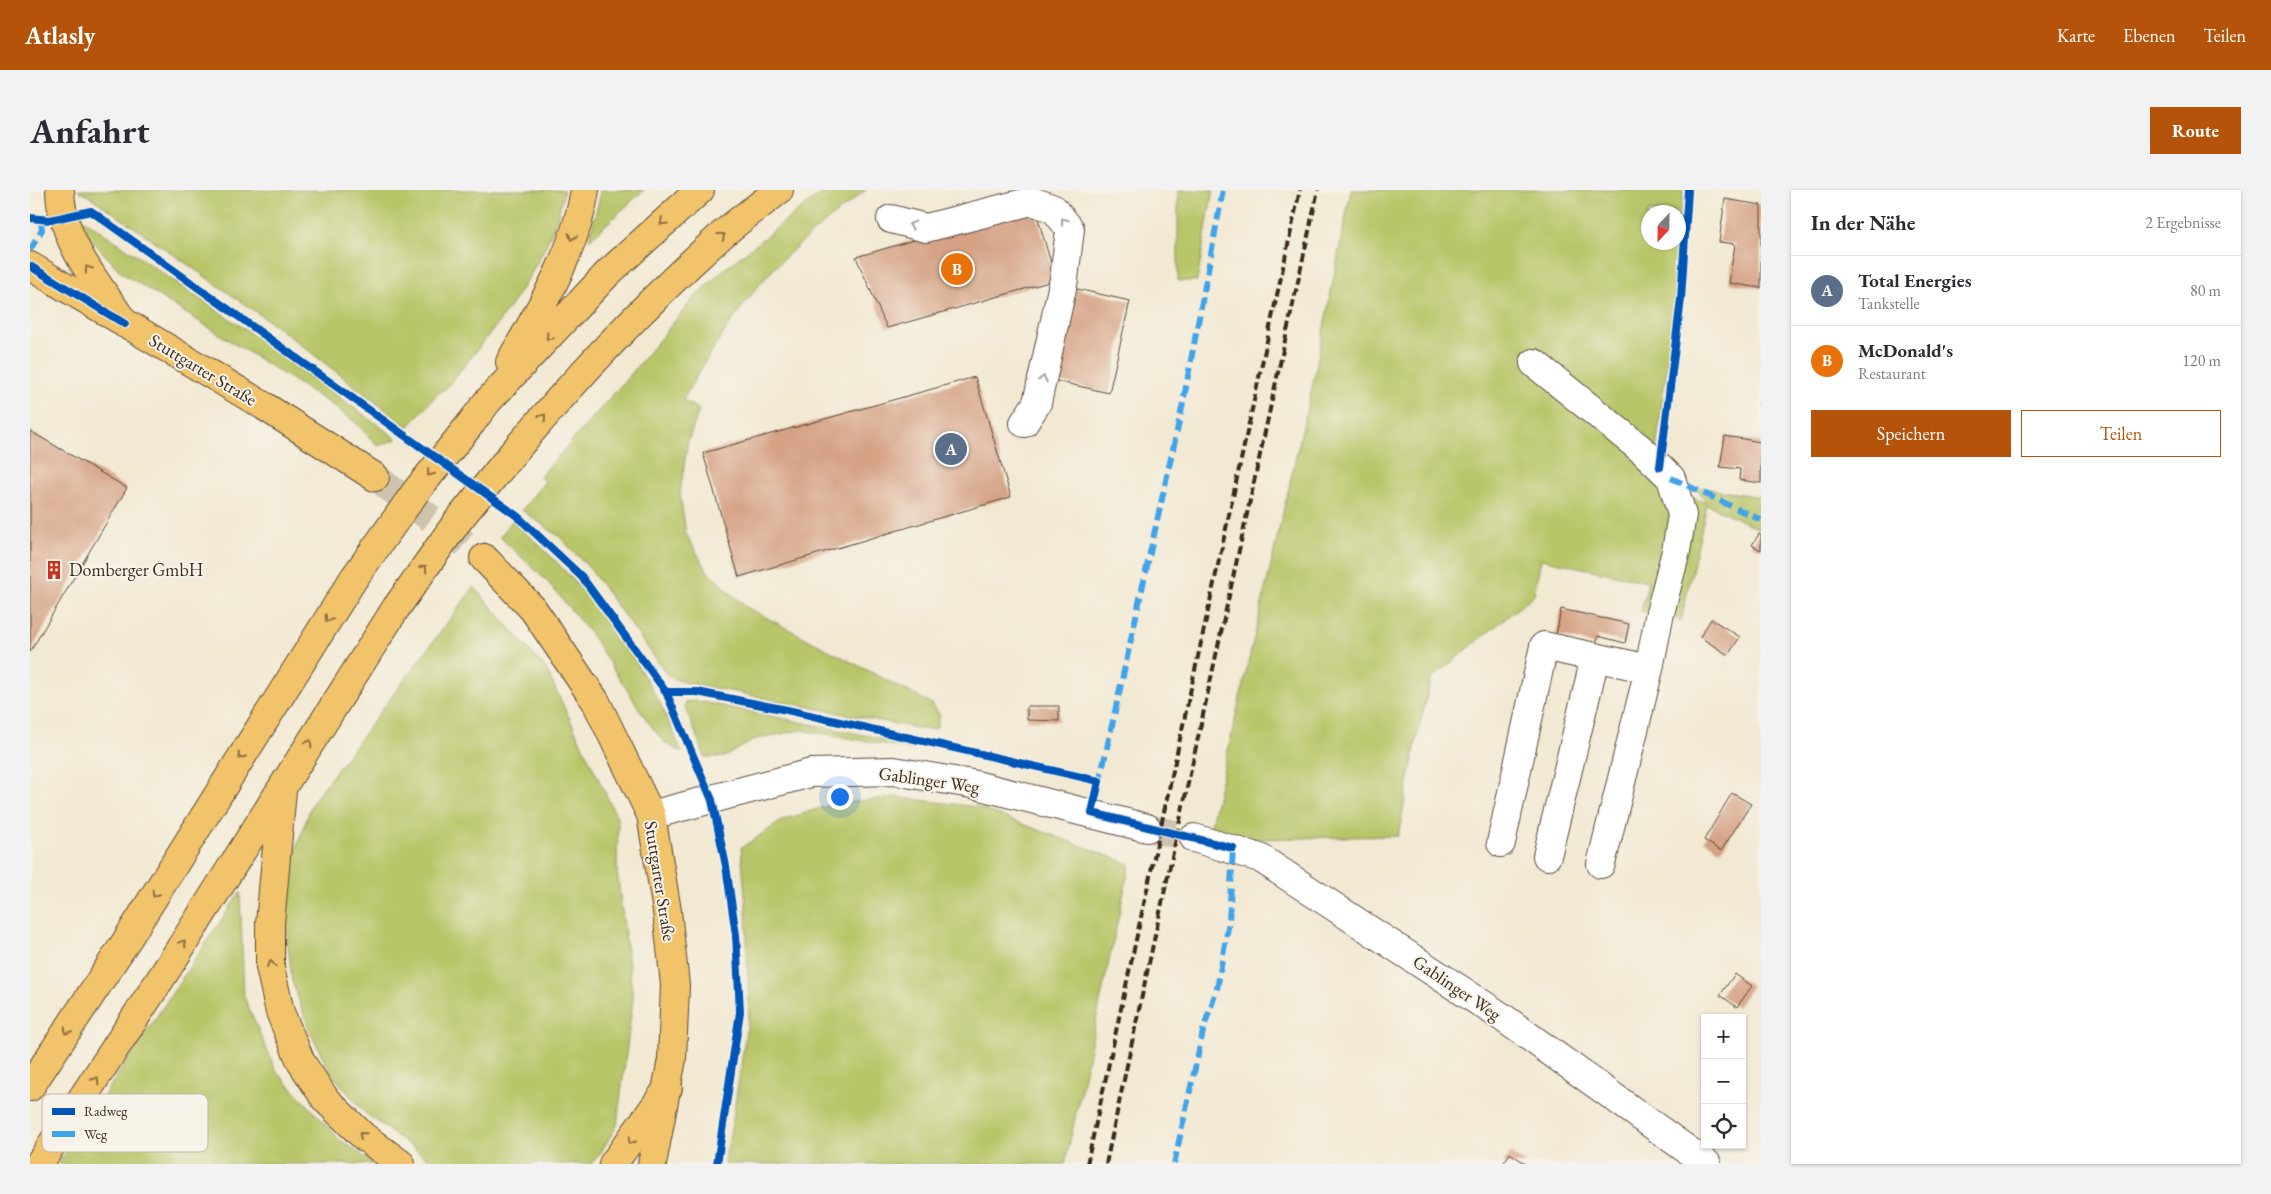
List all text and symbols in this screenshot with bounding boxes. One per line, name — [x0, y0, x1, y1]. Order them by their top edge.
text: Atlasly — [25, 20, 95, 51]
text: Karte — [2057, 24, 2095, 47]
text: Ebenen — [2123, 24, 2176, 47]
text: Teilen — [2204, 24, 2246, 47]
button: Route — [2150, 107, 2241, 154]
text: Anfahrt — [30, 108, 150, 153]
north arrow — [1641, 205, 1686, 250]
text: In der Nähe — [1811, 209, 1916, 236]
text: 2 Ergebnisse — [2145, 212, 2221, 233]
one-way arrow — [660, 216, 669, 225]
one-way arrow — [1061, 218, 1069, 227]
one-way arrow — [908, 220, 917, 231]
one-way arrow — [568, 232, 578, 241]
one-way arrow — [716, 232, 725, 241]
pin: B — [941, 250, 973, 288]
one-way arrow — [85, 265, 94, 274]
text: Total Energies — [1858, 268, 1971, 293]
text: A — [1821, 280, 1833, 301]
text: 80 m — [2190, 280, 2221, 301]
text: Tankstelle — [1858, 293, 1920, 314]
street label: Stuttgarter Straße — [145, 328, 261, 411]
one-way arrow — [546, 331, 555, 340]
text: McDonald's — [1858, 338, 1953, 363]
text: B — [1822, 350, 1832, 371]
text: 120 m — [2182, 350, 2221, 371]
text: Restaurant — [1858, 363, 1926, 384]
one-way arrow — [1037, 375, 1047, 384]
button: Speichern — [1811, 410, 2011, 457]
button: Teilen — [2021, 410, 2221, 457]
one-way arrow — [538, 414, 546, 423]
pin: A — [935, 430, 967, 468]
one-way arrow — [428, 467, 436, 476]
place label: Domberger GmbH — [69, 558, 203, 581]
building icon: Domberger GmbH — [43, 559, 65, 581]
one-way arrow — [418, 564, 427, 574]
one-way arrow — [324, 613, 334, 622]
one-way arrow — [303, 739, 312, 749]
one-way arrow — [238, 751, 248, 760]
street label: Gablinger Weg — [877, 761, 981, 798]
your location — [827, 784, 853, 810]
street label: Stuttgarter Straße — [640, 819, 681, 943]
one-way arrow — [152, 889, 162, 898]
one-way arrow — [177, 939, 187, 948]
street label: Gablinger Weg — [1409, 950, 1506, 1026]
one-way arrow — [266, 960, 277, 968]
map controls — [1701, 1014, 1746, 1149]
button: + — [1701, 1014, 1746, 1059]
one-way arrow — [64, 1025, 73, 1034]
button: − — [1701, 1059, 1746, 1104]
one-way arrow — [89, 1076, 99, 1085]
legend — [42, 1094, 208, 1152]
text: Radweg — [84, 1102, 128, 1120]
button: locate — [1701, 1104, 1746, 1149]
text: Weg — [84, 1125, 108, 1143]
one-way arrow — [359, 1132, 368, 1140]
one-way arrow — [628, 1135, 637, 1145]

